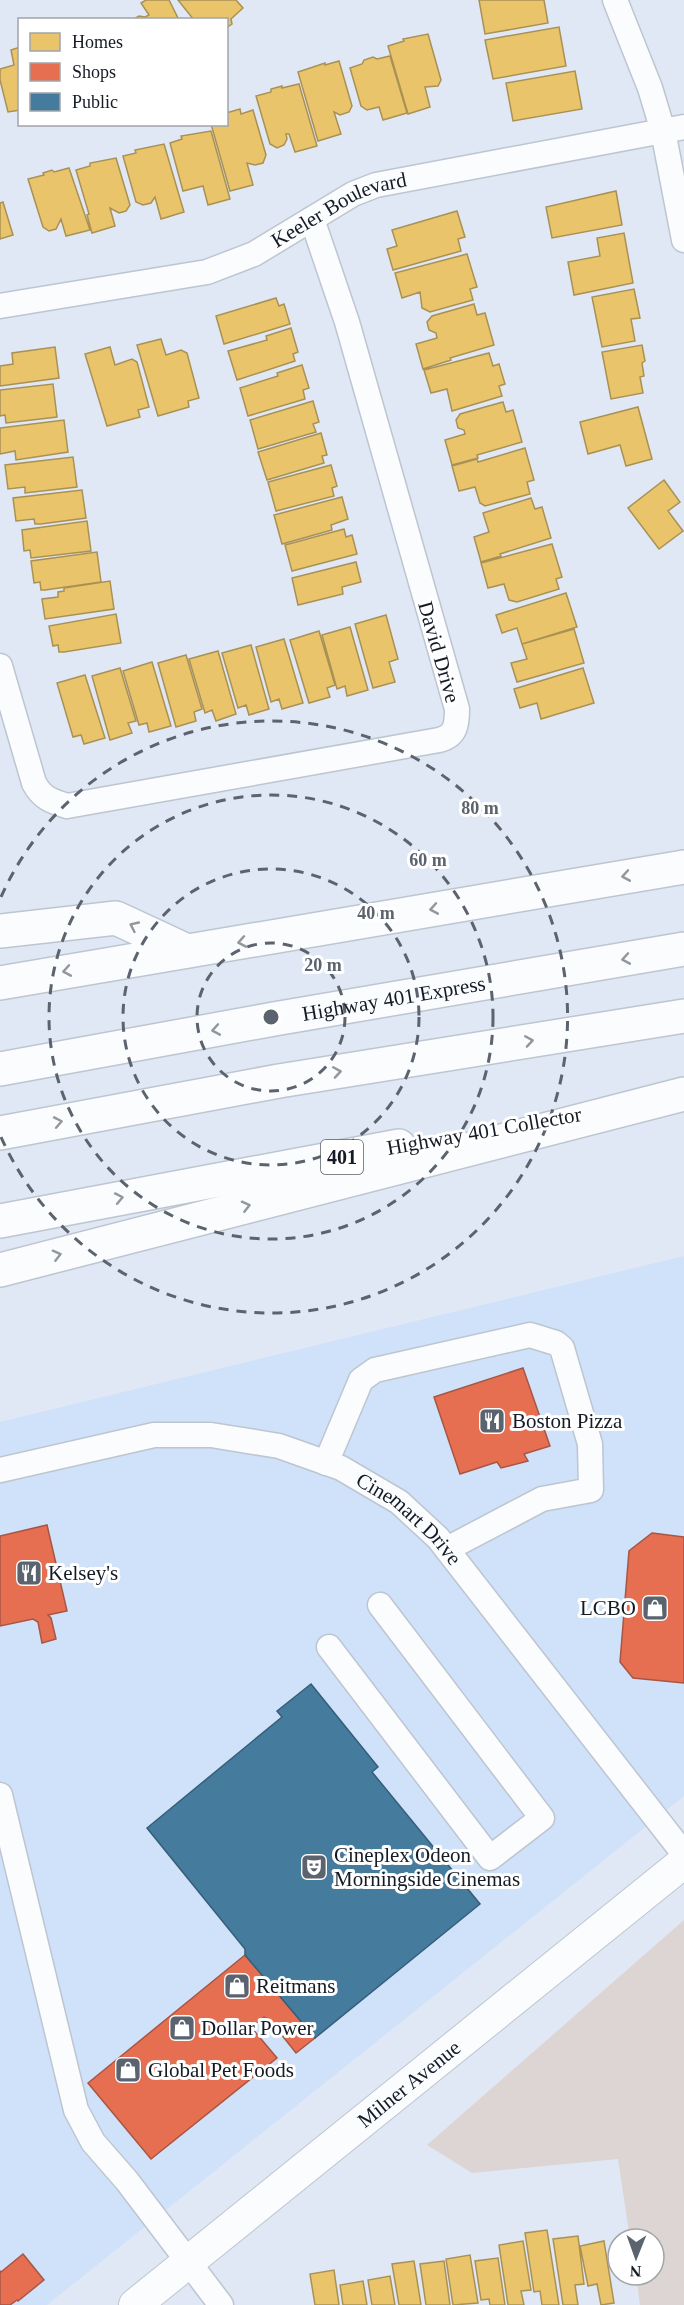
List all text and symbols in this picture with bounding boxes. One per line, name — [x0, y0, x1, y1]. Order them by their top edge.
legend — [18, 18, 228, 126]
text: Homes — [72, 32, 123, 52]
text: Shops — [72, 62, 116, 82]
text: Public — [72, 92, 118, 112]
street label: Keeler Boulevard — [267, 167, 409, 253]
street label: David Drive — [413, 599, 465, 705]
text: 80 m — [461, 798, 499, 818]
text: 60 m — [409, 850, 447, 870]
one-way arrow — [622, 870, 631, 882]
one-way arrow — [429, 902, 439, 915]
text: 40 m — [357, 903, 395, 923]
one-way arrow — [129, 922, 140, 934]
one-way arrow — [237, 935, 246, 947]
one-way arrow — [622, 952, 632, 965]
text: 20 m — [304, 955, 342, 975]
one-way arrow — [62, 964, 72, 977]
street label: Highway 401 Express — [300, 971, 487, 1026]
centre of rings — [261, 1007, 281, 1027]
one-way arrow — [212, 1023, 222, 1036]
one-way arrow — [524, 1035, 534, 1047]
one-way arrow — [332, 1066, 341, 1078]
street label: Highway 401 Collector — [385, 1102, 583, 1160]
one-way arrow — [53, 1117, 62, 1129]
road number: 401 — [321, 1140, 363, 1174]
one-way arrow — [114, 1192, 124, 1205]
one-way arrow — [240, 1201, 250, 1214]
one-way arrow — [51, 1250, 61, 1262]
restaurant icon: Boston Pizza — [477, 1406, 507, 1436]
place label: Boston Pizza — [512, 1409, 623, 1433]
street label: Cinemart Drive — [352, 1468, 466, 1570]
restaurant icon: Kelsey's — [14, 1558, 44, 1588]
place label: Kelsey's — [48, 1561, 118, 1585]
shop icon: LCBO — [640, 1593, 670, 1623]
place label: LCBO — [580, 1596, 636, 1620]
place label: Cineplex Odeon Morningside Cinemas — [334, 1843, 520, 1891]
theatre icon: Cineplex Odeon Morningside Cinemas — [299, 1852, 329, 1882]
shop icon: Reitmans — [222, 1971, 252, 2001]
place label: Reitmans — [256, 1974, 335, 1998]
shop icon: Dollar Power — [167, 2013, 197, 2043]
place label: Dollar Power — [201, 2016, 314, 2040]
street label: Milner Avenue — [353, 2035, 465, 2133]
shop icon: Global Pet Foods — [113, 2055, 143, 2085]
place label: Global Pet Foods — [148, 2058, 294, 2082]
north arrow — [606, 2227, 666, 2287]
text: N — [629, 2263, 642, 2280]

